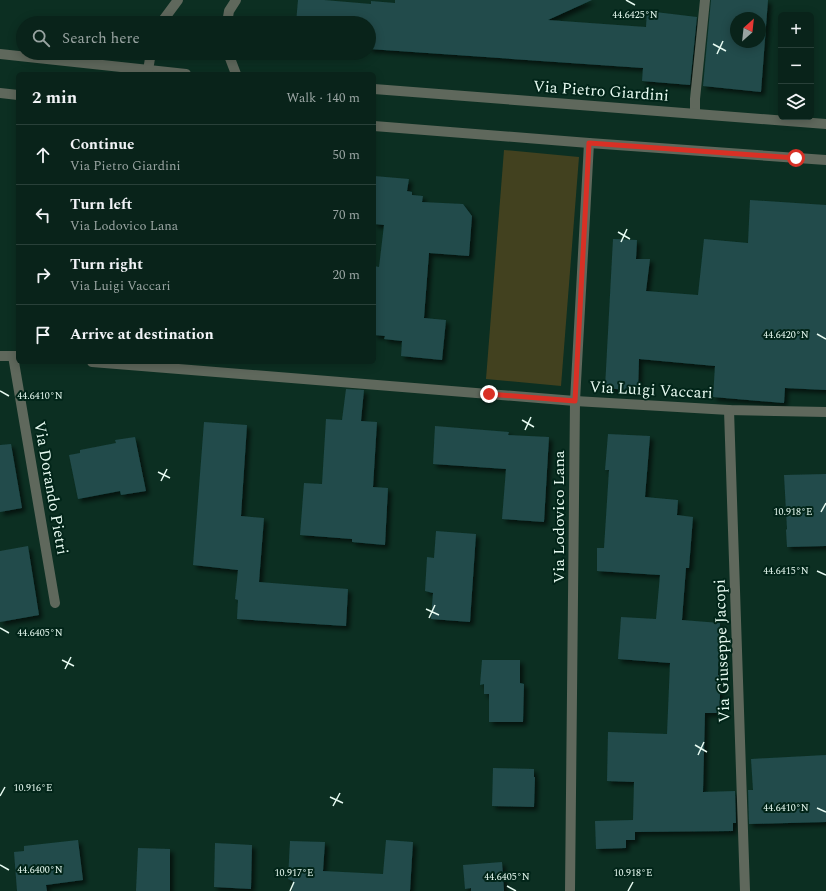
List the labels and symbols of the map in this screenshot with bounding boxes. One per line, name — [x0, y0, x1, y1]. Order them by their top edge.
text: 44.6425°N — [612, 7, 658, 23]
north arrow — [730, 12, 766, 48]
street label: Via Pietro Giardini — [532, 74, 670, 108]
route start — [787, 149, 805, 167]
text: 44.6420°N — [763, 327, 809, 343]
street label: Via Luigi Vaccari — [589, 375, 713, 405]
route end — [480, 385, 498, 403]
text: 44.6410°N — [17, 388, 63, 404]
street label: Via Dorando Pietri — [27, 419, 75, 557]
street label: Via Lodovico Lana — [547, 450, 571, 584]
text: 10.918°E — [773, 504, 813, 520]
text: 44.6415°N — [763, 563, 809, 579]
street label: Via Giuseppe Jacopi — [708, 579, 736, 723]
text: 44.6405°N — [17, 625, 63, 641]
text: 10.916°E — [13, 780, 53, 796]
text: 44.6410°N — [763, 800, 809, 816]
text: 44.6400°N — [17, 862, 63, 878]
text: 10.917°E — [274, 865, 314, 881]
text: 10.918°E — [613, 865, 653, 881]
text: 44.6405°N — [484, 869, 530, 885]

